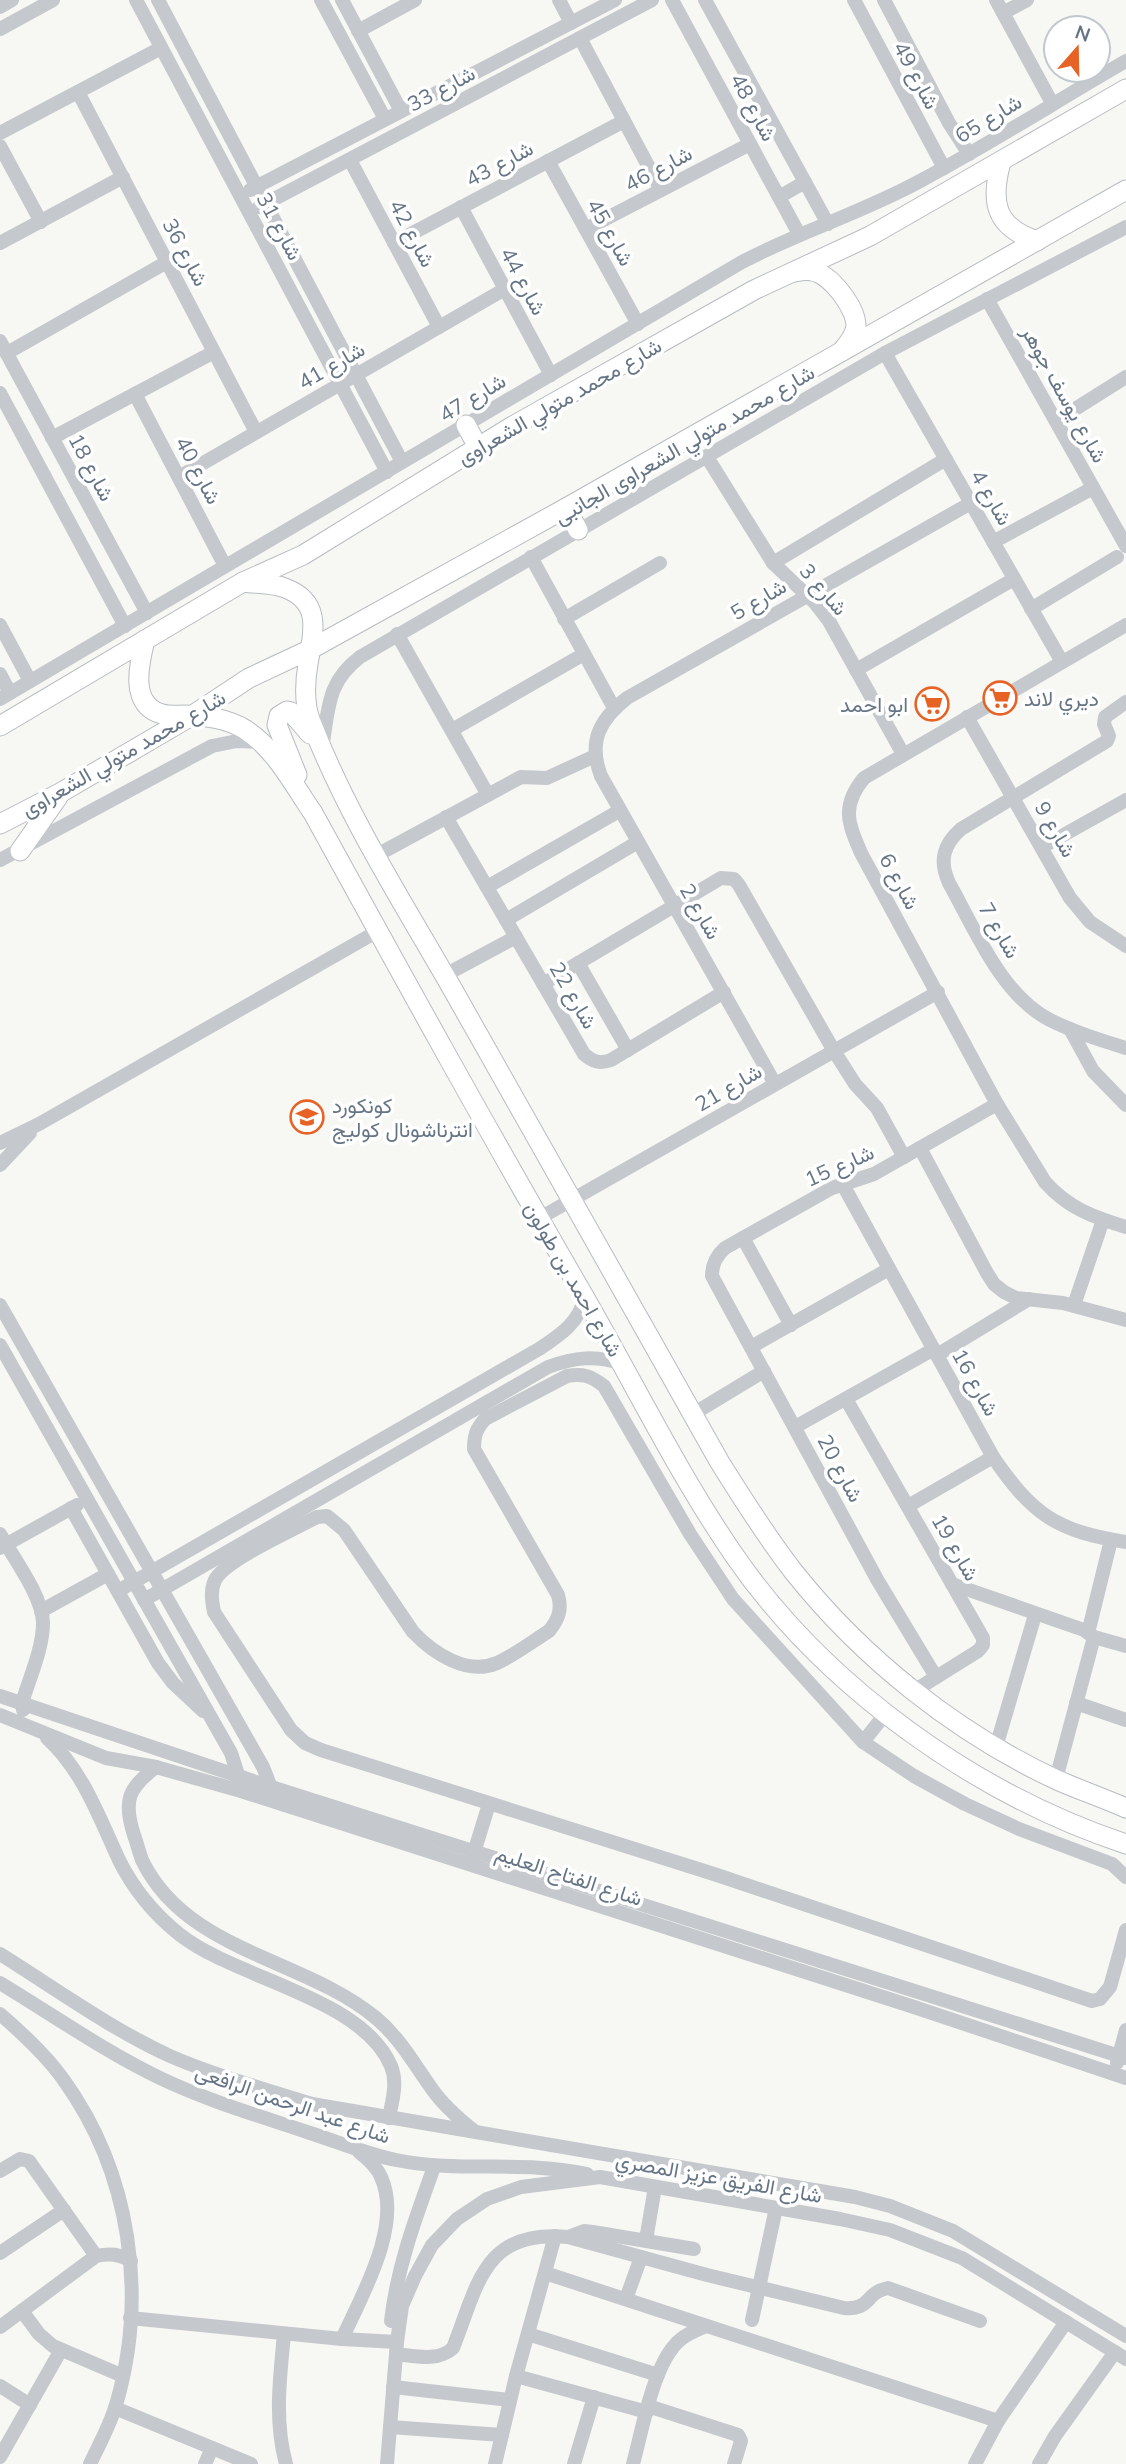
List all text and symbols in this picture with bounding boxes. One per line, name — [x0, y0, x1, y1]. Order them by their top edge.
north arrow — [1042, 14, 1112, 84]
text: N — [1072, 19, 1094, 47]
street label: شارع 49 — [887, 37, 946, 114]
street label: شارع 33 — [403, 59, 480, 118]
street label: شارع 48 — [724, 69, 783, 146]
street label: شارع 65 — [950, 88, 1027, 150]
street label: شارع 43 — [461, 134, 538, 193]
street label: شارع 46 — [620, 139, 697, 198]
street label: شارع 31 — [250, 188, 309, 265]
street label: شارع 45 — [580, 194, 640, 271]
street label: شارع 42 — [383, 195, 442, 272]
street label: شارع 36 — [156, 214, 215, 291]
street label: شارع 44 — [494, 243, 553, 320]
street label: شارع يوسف جوهر — [1014, 320, 1113, 468]
street label: شارع محمد متولي الشعراوى — [452, 332, 668, 474]
street label: شارع 41 — [293, 336, 370, 396]
street label: شارع محمد متولي الشعراوى الجانبى — [549, 359, 821, 534]
street label: شارع 47 — [434, 367, 511, 429]
street label: شارع 18 — [62, 429, 121, 506]
street label: شارع 40 — [169, 432, 228, 509]
street label: شارع 4 — [964, 464, 1018, 531]
street label: شارع 3 — [793, 558, 854, 622]
street label: شارع 5 — [725, 573, 792, 627]
supermarket icon: ديري لاند — [981, 679, 1019, 717]
street label: شارع محمد متولي الشعراوى — [16, 684, 232, 826]
supermarket icon: ابو احمد — [913, 685, 951, 723]
place label: ديري لاند — [1024, 685, 1099, 716]
place label: ابو احمد — [840, 691, 908, 718]
street label: شارع 9 — [1028, 796, 1082, 863]
street label: شارع 6 — [872, 848, 926, 915]
street label: شارع 2 — [673, 878, 727, 945]
street label: شارع 7 — [972, 897, 1026, 964]
street label: شارع 22 — [543, 957, 603, 1034]
street label: شارع 21 — [690, 1058, 767, 1118]
place label: كونكورد انترناشونال كوليج — [332, 1092, 473, 1144]
school or university icon: كونكورد انترناشونال كوليج — [288, 1098, 326, 1136]
street label: شارع 15 — [800, 1138, 878, 1194]
street label: شارع احمد بن طولون — [517, 1197, 629, 1362]
street label: شارع 16 — [945, 1344, 1005, 1421]
street label: شارع 20 — [811, 1430, 870, 1507]
street label: شارع 19 — [925, 1509, 985, 1586]
street label: شارع الفتاح العليم — [492, 1839, 646, 1913]
street label: شارع عبد الرحمن الرافعى — [191, 2057, 394, 2150]
street label: شارع الفريق عزيز المصري — [613, 2146, 824, 2213]

